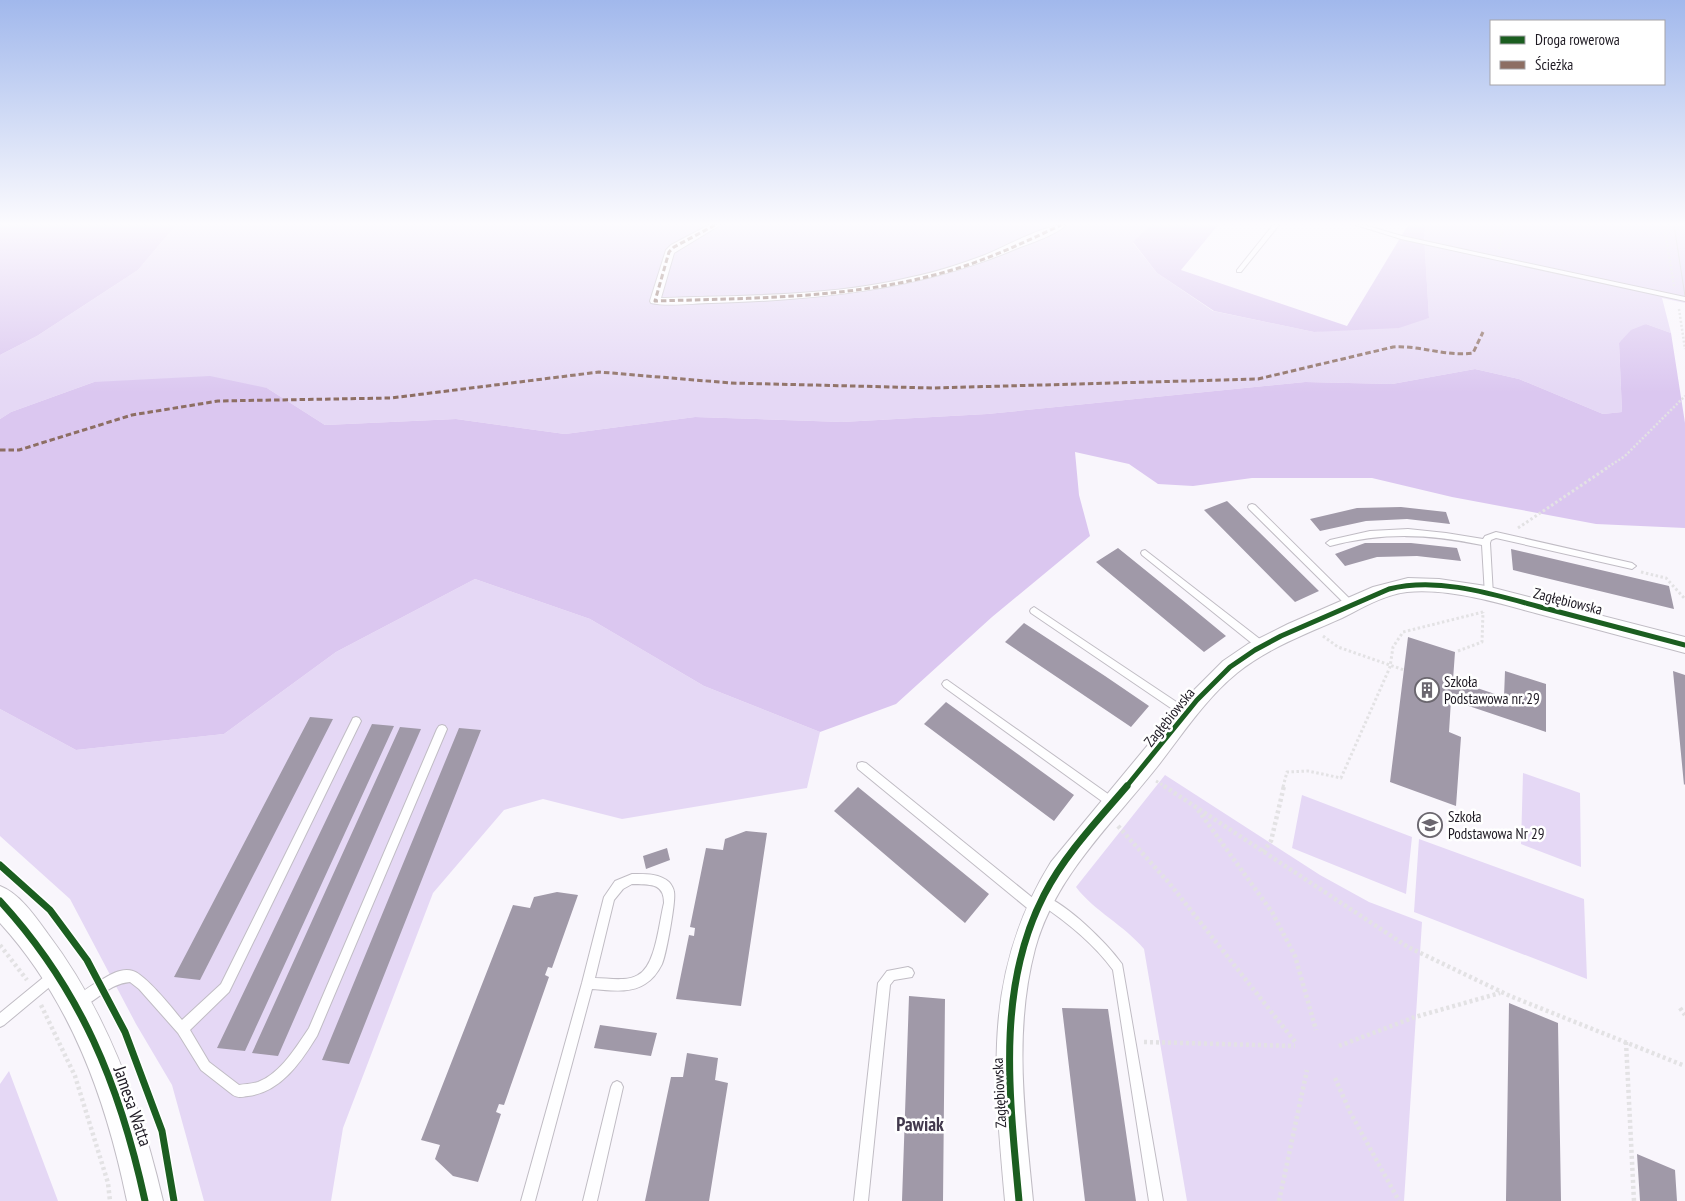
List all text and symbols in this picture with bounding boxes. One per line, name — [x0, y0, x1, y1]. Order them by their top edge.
legend — [1490, 20, 1665, 85]
text: Droga rowerowa — [1535, 30, 1620, 49]
text: Ścieżka — [1535, 55, 1573, 74]
street label: Zagłębiowska — [1532, 583, 1604, 619]
place label: Szkoła Podstawowa nr. 29 — [1444, 672, 1540, 708]
building icon: Szkoła Podstawowa nr. 29 — [1414, 677, 1440, 703]
street label: Zagłębiowska — [1139, 684, 1199, 750]
place label: Szkoła Podstawowa Nr 29 — [1448, 807, 1544, 843]
school or university icon: Szkoła Podstawowa Nr 29 — [1417, 812, 1443, 838]
street label: Zagłębiowska — [988, 1057, 1010, 1129]
street label: Jamesa Watta — [108, 1062, 157, 1149]
district label: Pawiak — [896, 1112, 944, 1136]

